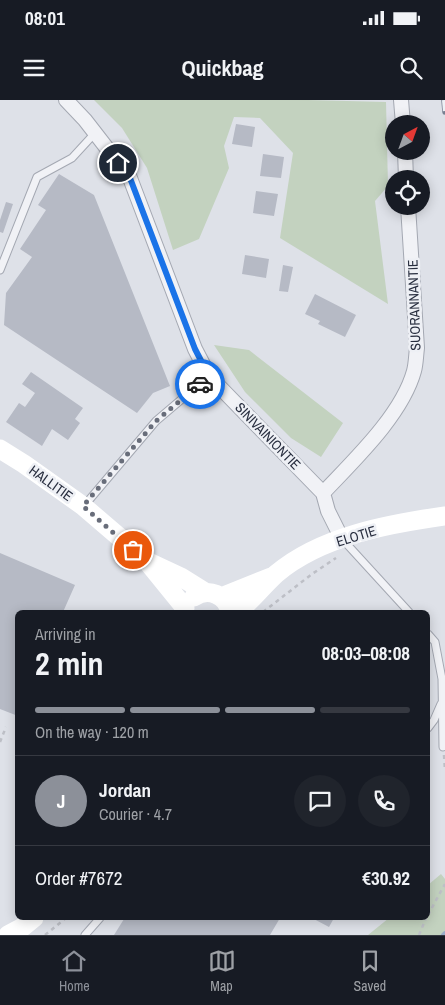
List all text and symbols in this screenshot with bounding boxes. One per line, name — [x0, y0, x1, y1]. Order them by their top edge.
text: 08:01 — [25, 5, 65, 31]
text: Quickbag — [181, 53, 264, 83]
icon: menu — [20, 54, 48, 82]
icon: search — [397, 54, 425, 82]
north arrow — [385, 115, 430, 160]
map controls — [385, 115, 430, 215]
pin — [97, 142, 139, 184]
icon: home — [104, 149, 132, 177]
button: locate — [385, 170, 430, 215]
street label: SUORANNANTIE — [403, 259, 425, 351]
courier — [175, 359, 225, 409]
icon: car — [186, 370, 214, 398]
street label: SINIVAINIONTIE — [231, 399, 305, 473]
street label: HALLITIE — [26, 461, 76, 505]
street label: ELOTIE — [334, 521, 378, 551]
pin — [112, 529, 154, 571]
icon: bag — [119, 536, 147, 564]
text: Arriving in — [35, 623, 96, 645]
text: 08:03–08:08 — [322, 640, 410, 666]
text: 2 min — [35, 642, 104, 685]
text: On the way · 120 m — [35, 721, 149, 743]
button: chat — [294, 775, 346, 827]
button: phone — [358, 775, 410, 827]
text: Jordan — [99, 777, 151, 803]
text: J — [57, 788, 65, 814]
text: Courier · 4.7 — [99, 803, 172, 825]
text: Order #7672 — [35, 865, 122, 891]
text: €30.92 — [362, 865, 410, 891]
tab: Home — [59, 947, 90, 995]
tab: Map — [208, 947, 236, 995]
tab: Saved — [353, 947, 386, 995]

